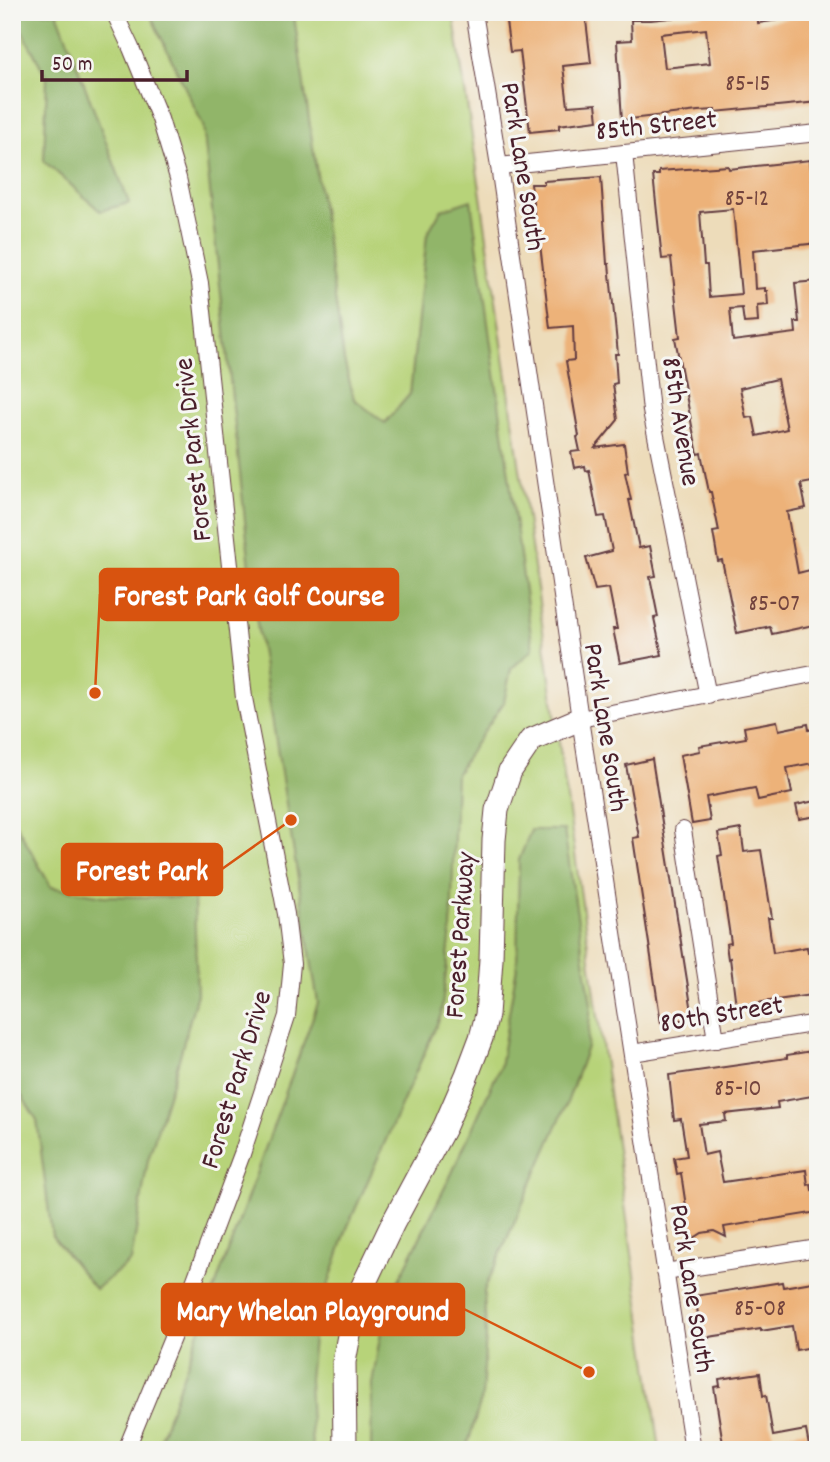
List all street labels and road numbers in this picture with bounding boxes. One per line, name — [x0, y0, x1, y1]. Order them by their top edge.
street label: Park Lane South — [487, 79, 553, 254]
street label: 85th Street — [594, 102, 719, 154]
street label: 85th Avenue — [648, 354, 708, 489]
street label: Forest Park Drive — [166, 356, 225, 543]
street label: Park Lane South — [570, 640, 636, 815]
street label: Forest Parkway — [437, 850, 489, 1020]
street label: Forest Park Drive — [193, 986, 285, 1174]
street label: 80th Street — [657, 987, 786, 1046]
street label: Park Lane South — [656, 1201, 722, 1376]

